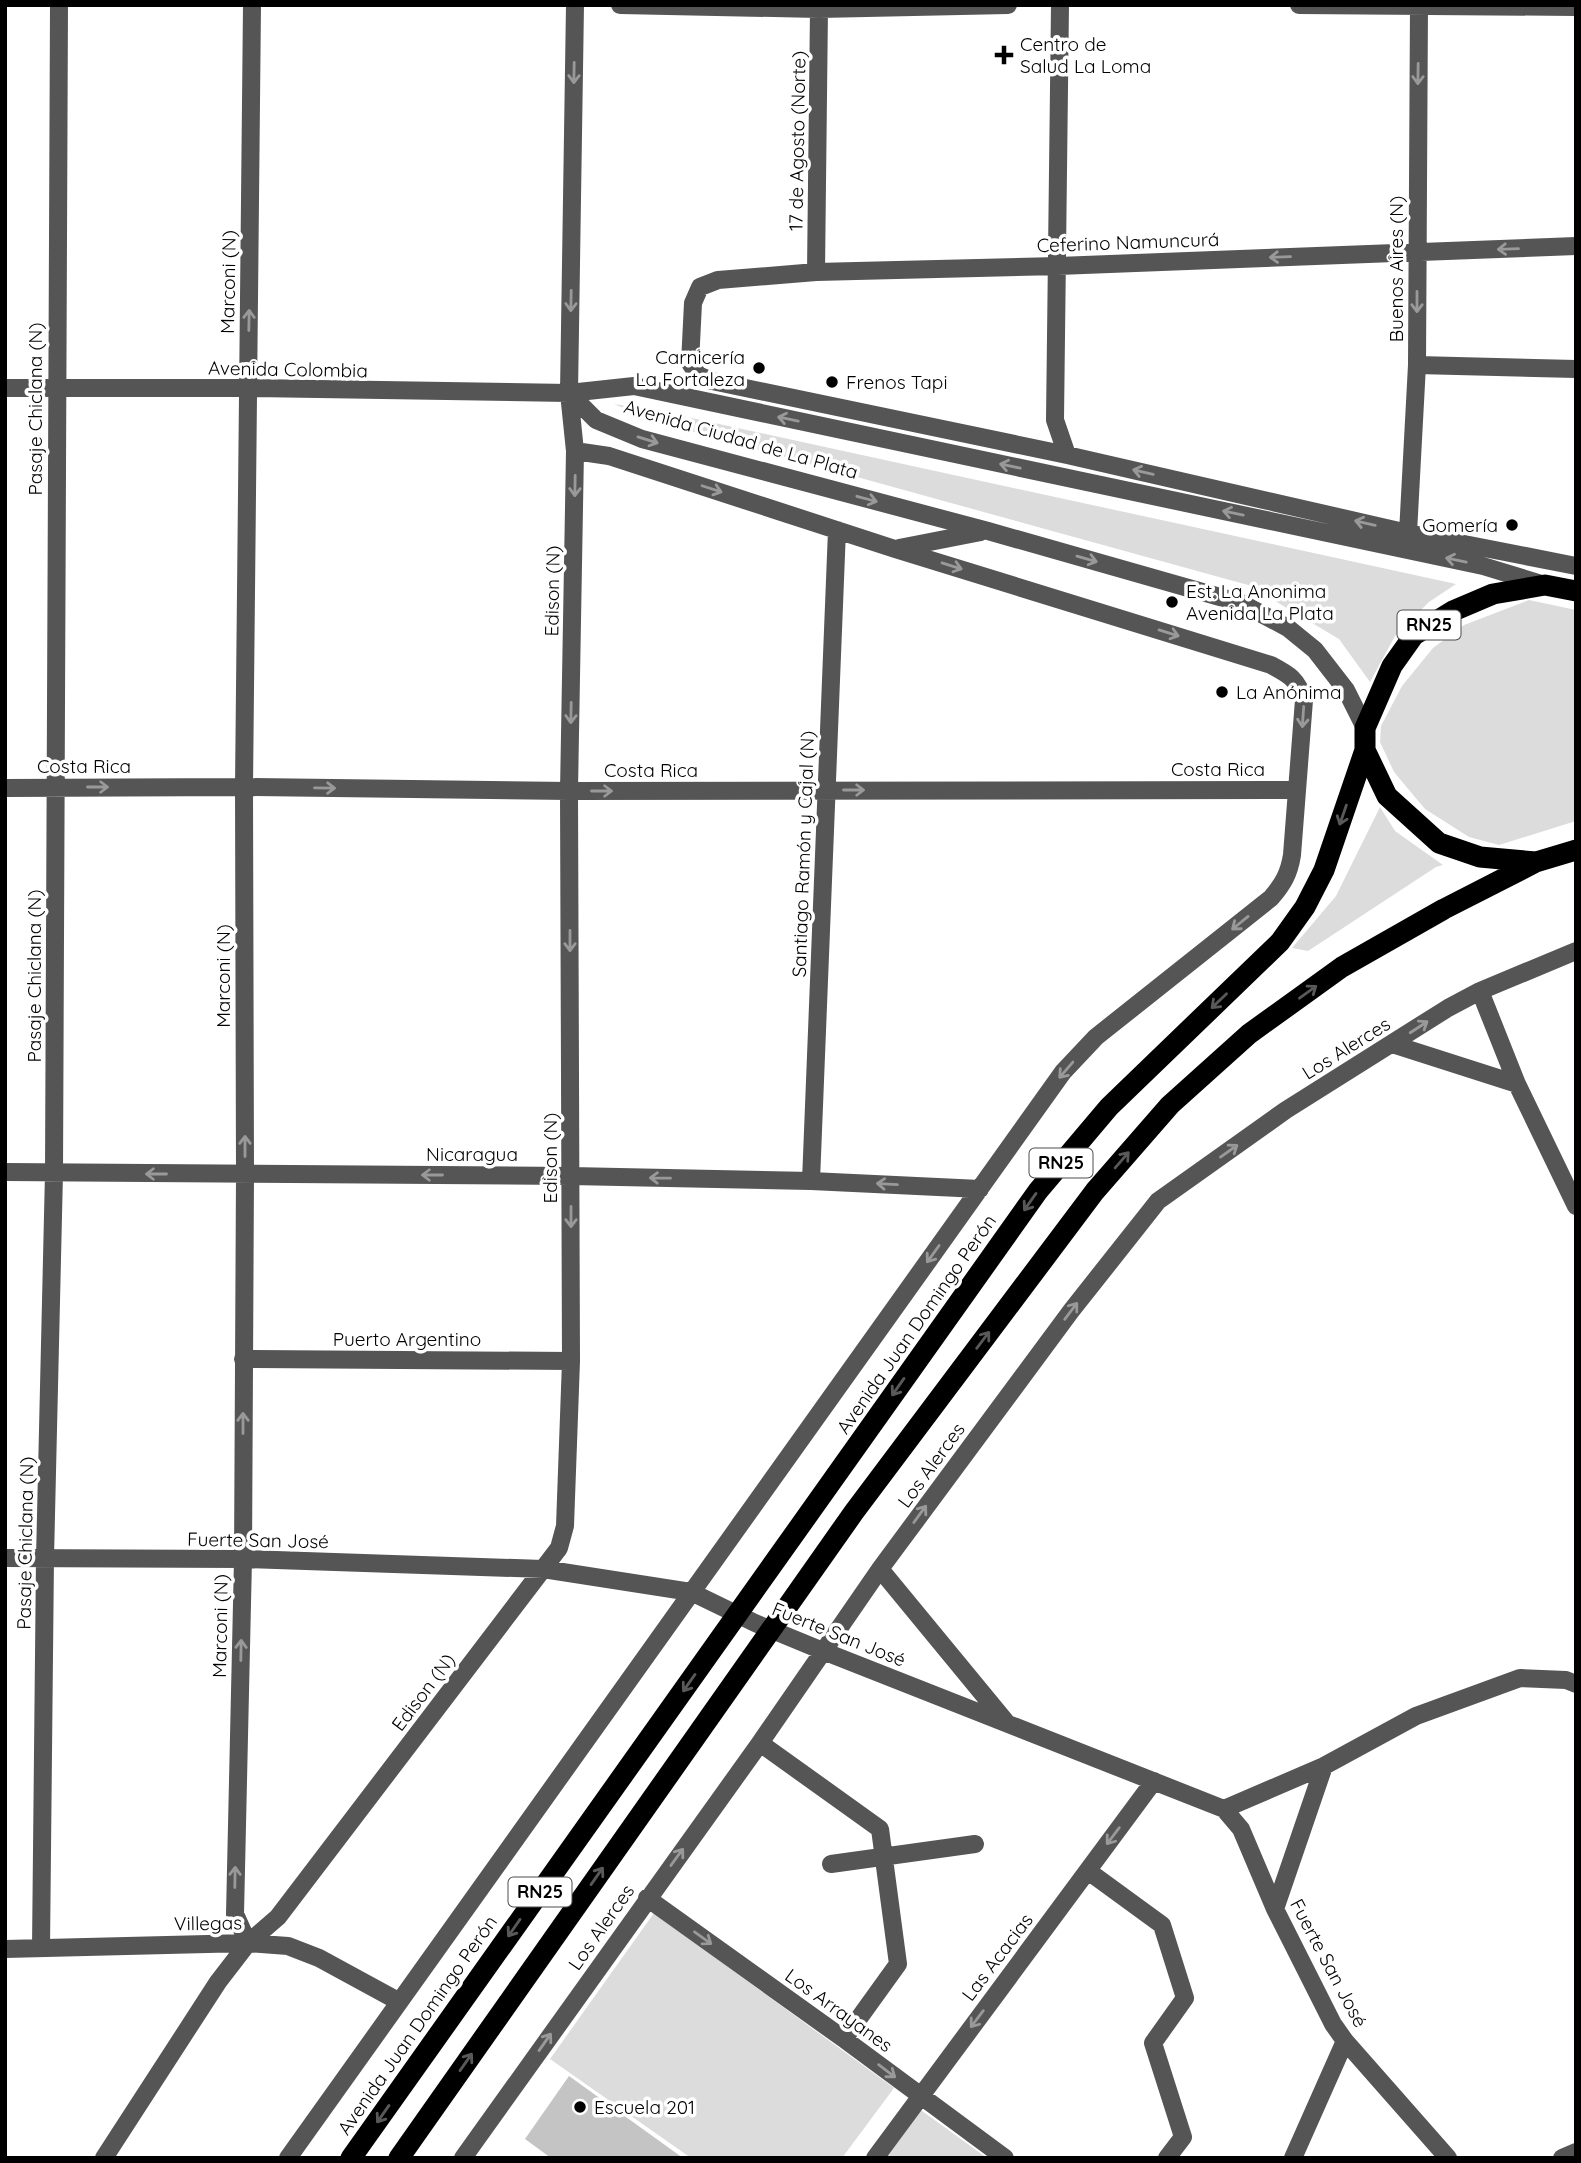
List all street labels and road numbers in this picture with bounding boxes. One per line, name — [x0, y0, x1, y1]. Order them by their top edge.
street label: 17 de Agosto (Norte) — [783, 51, 811, 231]
street label: Buenos Aires (N) — [1384, 196, 1408, 342]
street label: Ceferino Namuncurá — [1036, 227, 1220, 257]
street label: Marconi (N) — [215, 230, 241, 334]
street label: Pasaje Chiclana (N) — [23, 322, 47, 496]
street label: Avenida Colombia — [208, 356, 368, 382]
street label: Avenida Ciudad de La Plata — [621, 394, 861, 484]
street label: Edison (N) — [539, 545, 565, 637]
road number: RN25 — [1398, 610, 1460, 640]
street label: Santiago Ramón y Cajal (N) — [787, 730, 819, 978]
street label: Costa Rica — [37, 754, 131, 778]
street label: Costa Rica — [1171, 757, 1265, 781]
street label: Costa Rica — [604, 758, 698, 782]
street label: Pasaje Chiclana (N) — [22, 889, 46, 1063]
street label: Marconi (N) — [211, 924, 235, 1028]
street label: Los Alerces — [1298, 1011, 1395, 1084]
street label: Edison (N) — [538, 1113, 562, 1203]
street label: Nicaragua — [426, 1142, 518, 1166]
road number: RN25 — [1030, 1148, 1092, 1178]
street label: Avenida Juan Domingo Perón — [831, 1210, 1001, 1438]
street label: Puerto Argentino — [333, 1327, 481, 1351]
street label: Los Alerces — [892, 1418, 970, 1512]
street label: Pasaje Chiclana (N) — [11, 1456, 39, 1630]
street label: Fuerte San José — [187, 1527, 329, 1553]
street label: Marconi (N) — [207, 1574, 233, 1678]
street label: Fuerte San José — [769, 1596, 909, 1672]
street label: Edison (N) — [386, 1648, 460, 1736]
road number: RN25 — [508, 1878, 572, 1906]
street label: Los Alerces — [563, 1879, 639, 1975]
street label: Fuerte San José — [1285, 1895, 1373, 2031]
street label: Las Acacias — [956, 1908, 1038, 2006]
street label: Villegas — [174, 1910, 242, 1936]
street label: Avenida Juan Domingo Perón — [332, 1911, 502, 2139]
street label: Los Arrayanes — [781, 1963, 897, 2057]

